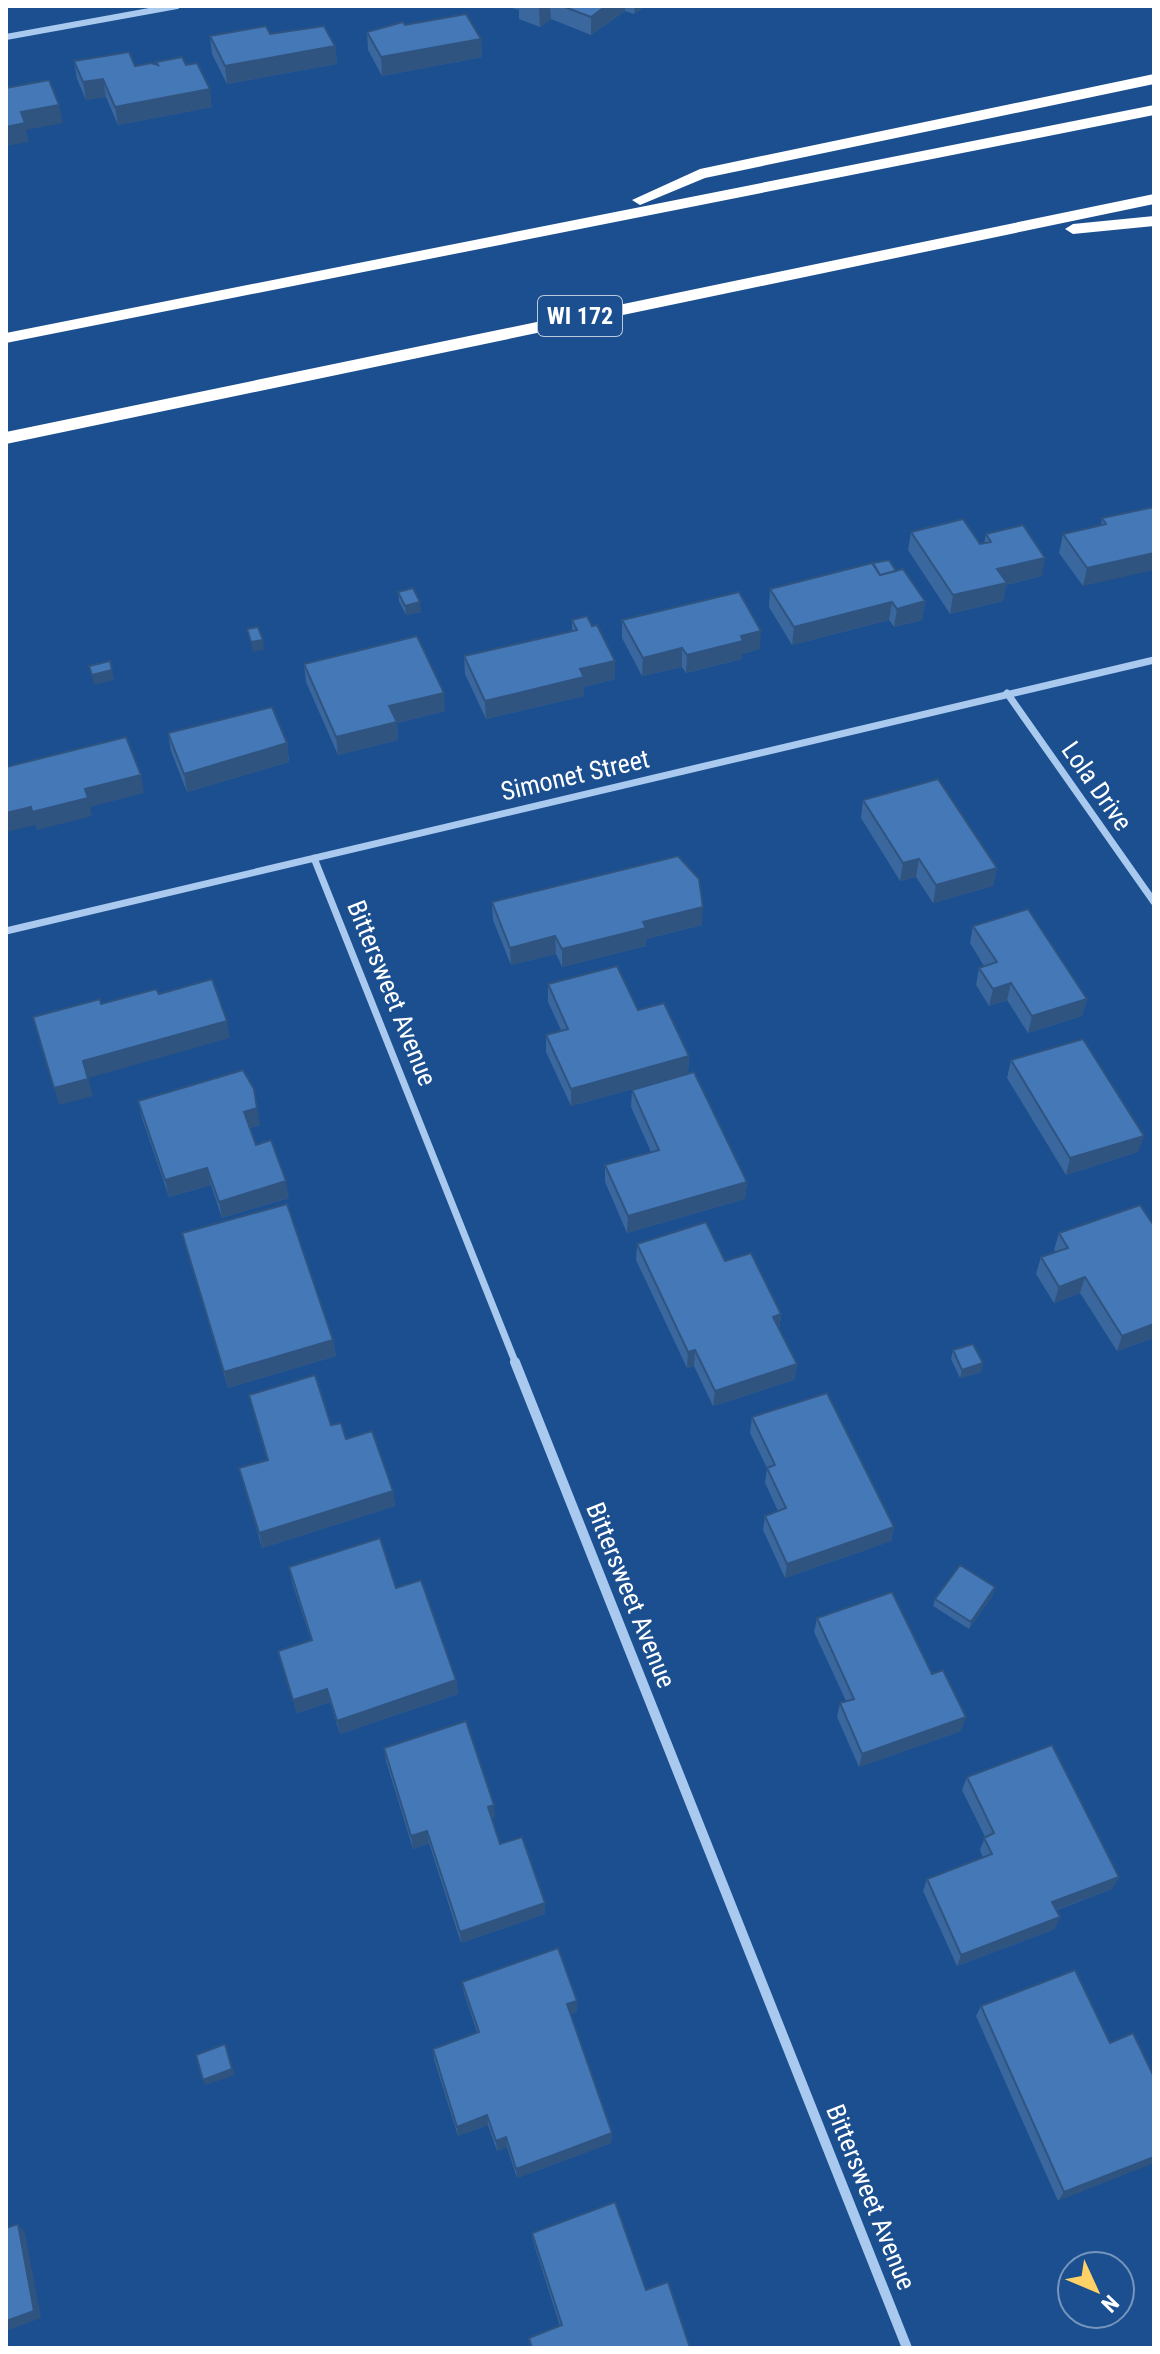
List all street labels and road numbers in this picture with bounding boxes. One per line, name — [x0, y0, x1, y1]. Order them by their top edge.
road number: WI 172 — [538, 296, 622, 336]
street label: Lola Drive — [1056, 736, 1138, 836]
street label: Simonet Street — [498, 743, 652, 807]
street label: Bittersweet Avenue — [341, 896, 443, 1090]
street label: Bittersweet Avenue — [580, 1498, 682, 1692]
street label: Bittersweet Avenue — [820, 2100, 922, 2294]

